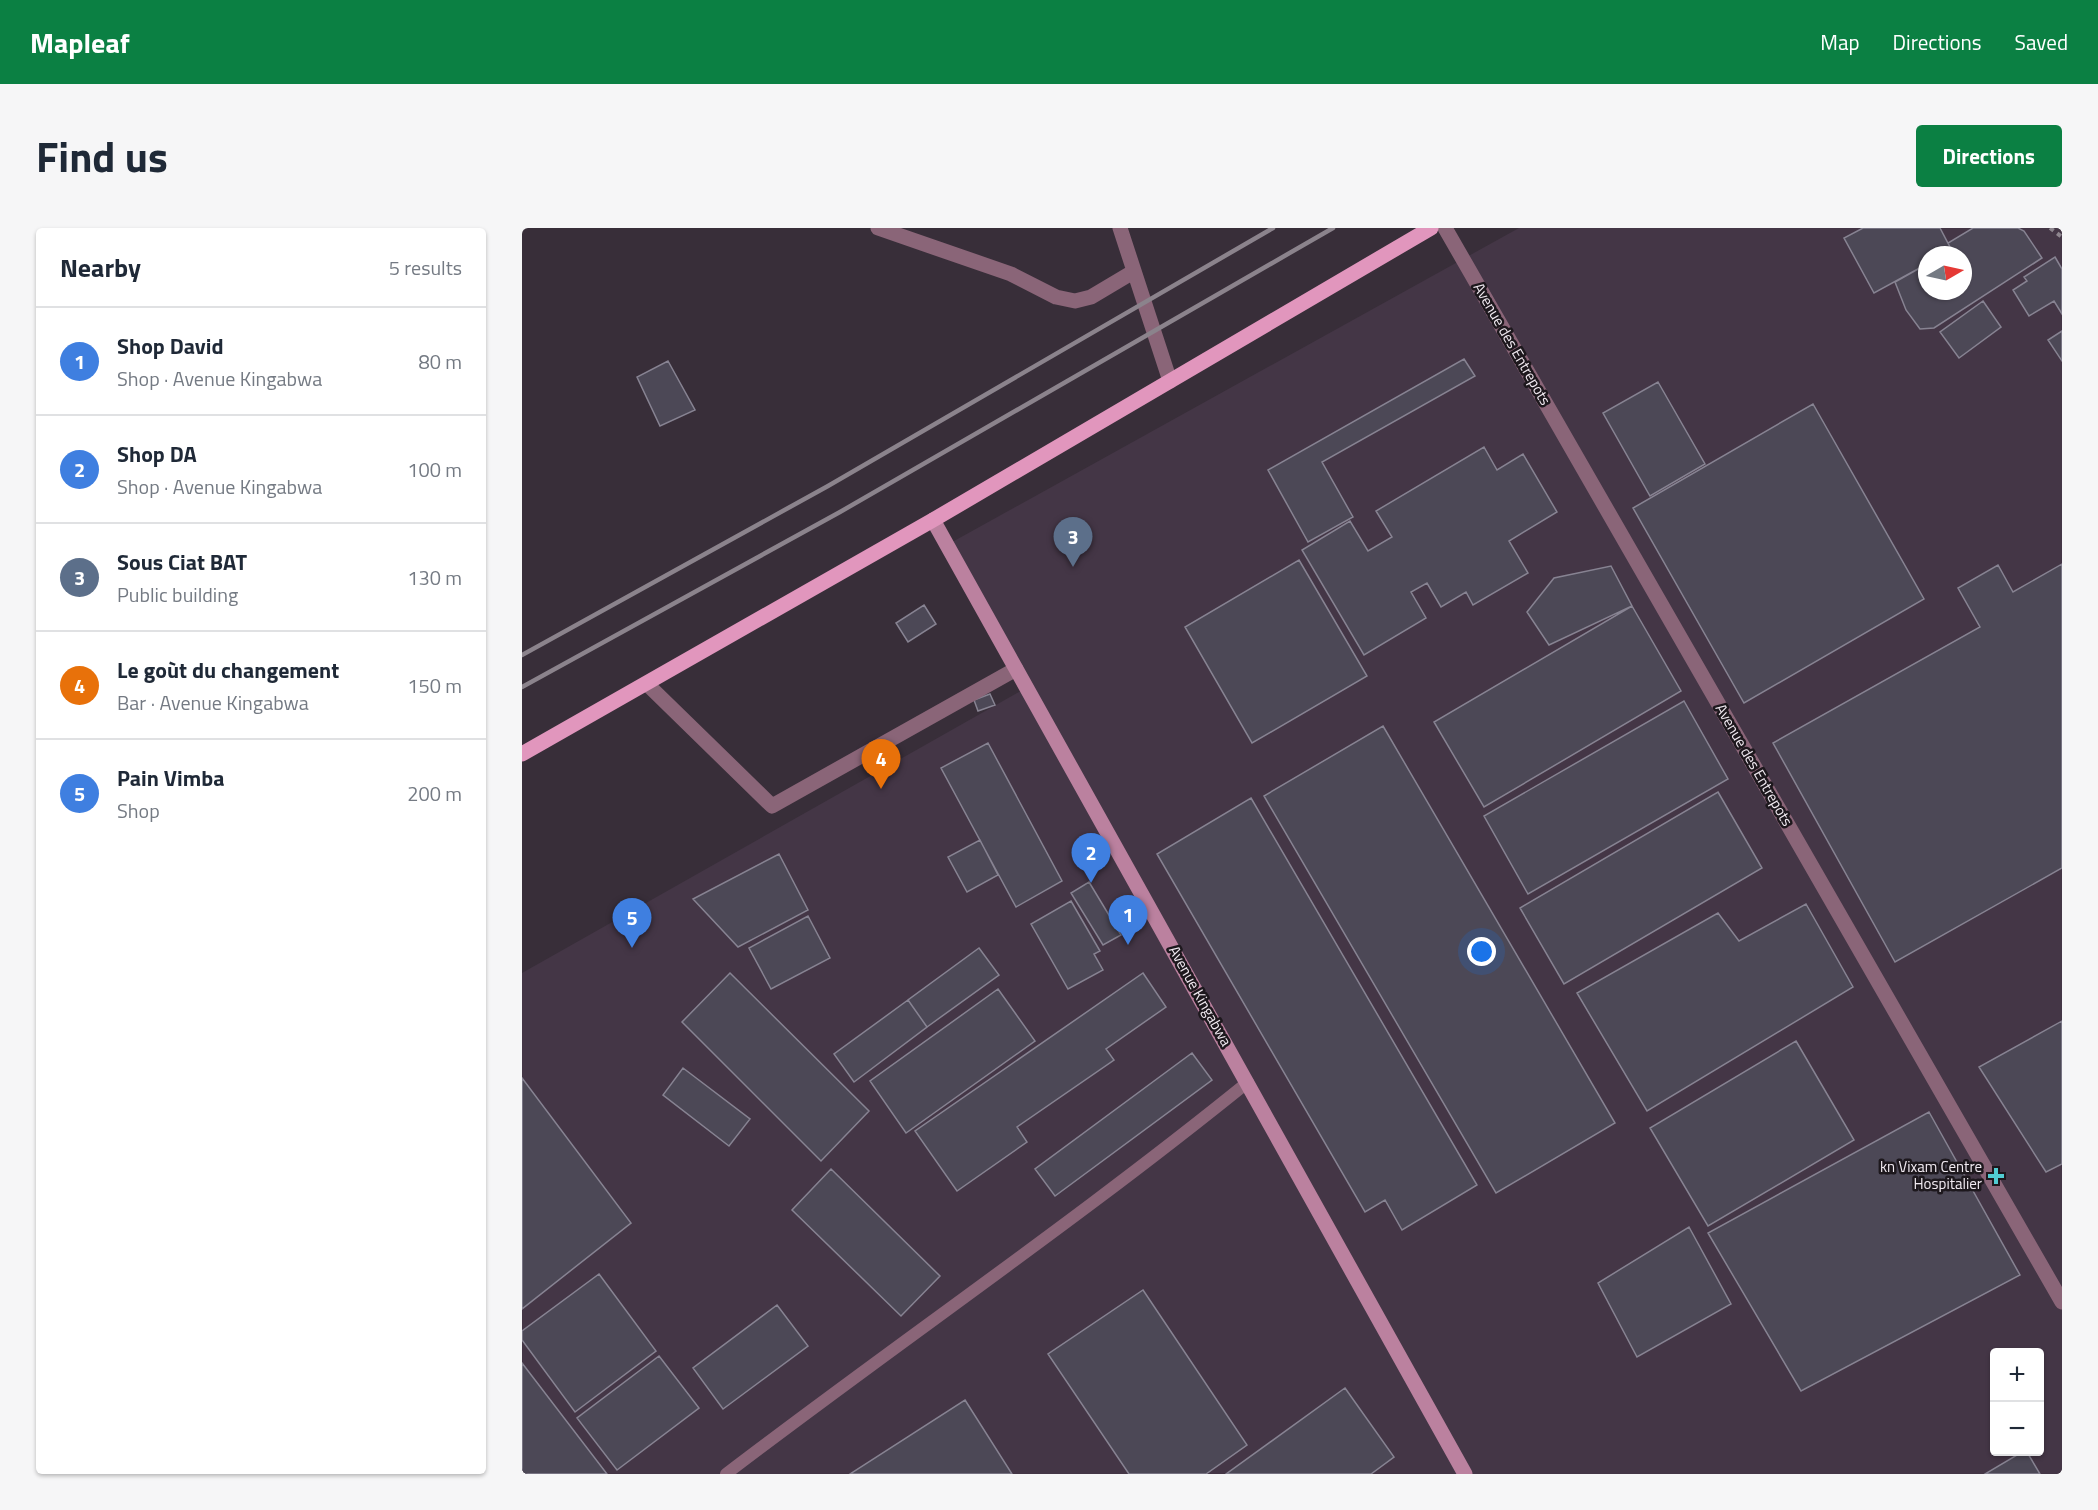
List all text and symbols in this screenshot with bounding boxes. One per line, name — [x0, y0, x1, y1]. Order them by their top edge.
text: Mapleaf — [30, 21, 130, 64]
text: Map — [1820, 26, 1860, 58]
text: Directions — [1893, 26, 1982, 58]
text: Saved — [2015, 26, 2068, 58]
text: Find us — [36, 124, 168, 188]
button: Directions — [1916, 125, 2062, 187]
north arrow — [1918, 246, 1972, 300]
text: Nearby — [60, 248, 141, 287]
text: 5 results — [389, 252, 462, 283]
street label: Avenue des Entrepots — [1468, 278, 1557, 409]
text: Shop David — [117, 329, 224, 363]
text: 1 — [74, 346, 85, 377]
text: 80 m — [418, 346, 462, 377]
text: Shop · Avenue Kingabwa — [117, 363, 322, 394]
text: Shop DA — [117, 437, 197, 471]
text: 2 — [74, 454, 85, 485]
text: 100 m — [407, 454, 462, 485]
text: Shop · Avenue Kingabwa — [117, 471, 322, 502]
pin: 3 — [1054, 518, 1092, 567]
text: Sous Ciat BAT — [117, 545, 247, 579]
text: 3 — [74, 562, 85, 593]
text: 130 m — [407, 562, 462, 593]
text: Public building — [117, 579, 238, 610]
text: Le goùt du changement — [117, 653, 339, 687]
text: 4 — [74, 670, 85, 701]
text: 150 m — [407, 670, 462, 701]
text: Bar · Avenue Kingabwa — [117, 687, 309, 718]
street label: Avenue des Entrepots — [1710, 699, 1799, 830]
pin: 4 — [862, 740, 900, 789]
text: Pain Vimba — [117, 761, 224, 795]
text: 5 — [74, 778, 85, 809]
text: 200 m — [407, 778, 462, 809]
text: Shop — [117, 795, 160, 826]
pin: 2 — [1072, 834, 1110, 883]
pin: 1 — [1108, 896, 1148, 945]
pin: 5 — [612, 898, 652, 948]
your location — [1467, 937, 1496, 966]
street label: Avenue Kingabwa — [1163, 941, 1238, 1051]
place label: kn Vixam Centre Hospitalier — [1880, 1155, 1982, 1195]
marker: kn Vixam Centre Hospitalier — [1987, 1167, 2005, 1185]
map controls — [1990, 1348, 2044, 1456]
button: + — [1990, 1348, 2044, 1402]
button: − — [1990, 1402, 2044, 1456]

